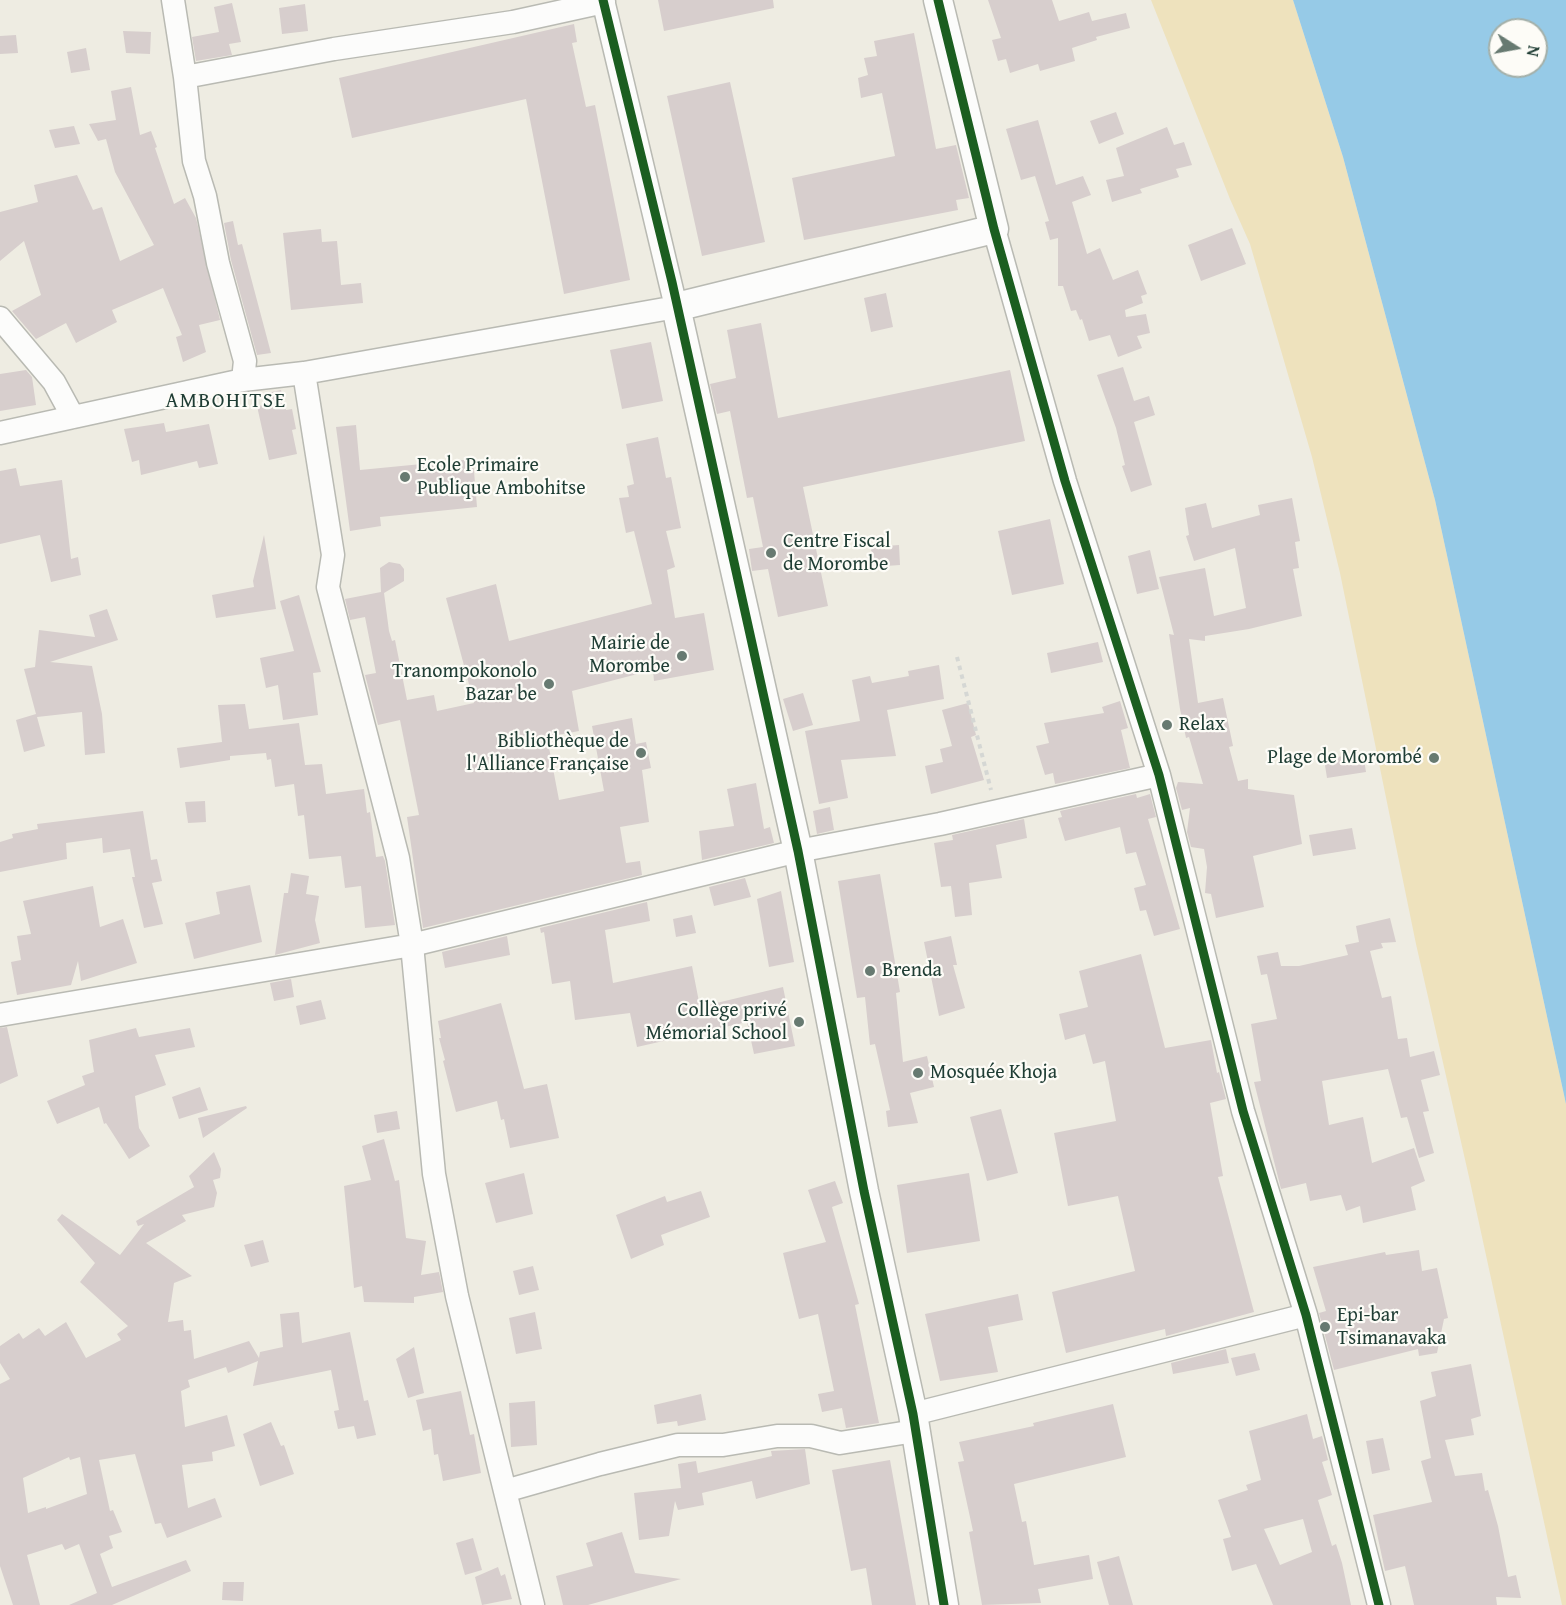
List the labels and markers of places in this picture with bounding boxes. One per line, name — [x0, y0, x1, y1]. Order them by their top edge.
place label: Ecole Primaire Publique Ambohitse — [417, 454, 586, 501]
marker: Ecole Primaire Publique Ambohitse — [398, 470, 412, 484]
place label: Centre Fiscal de Morombe — [783, 530, 891, 577]
marker: Centre Fiscal de Morombe — [764, 546, 778, 560]
place label: Mairie de Morombe — [589, 632, 670, 679]
marker: Mairie de Morombe — [675, 649, 689, 663]
place label: Tranompokonolo Bazar be — [392, 660, 537, 707]
marker: Tranompokonolo Bazar be — [542, 677, 556, 691]
place label: Relax — [1179, 713, 1225, 737]
marker: Relax — [1160, 718, 1174, 732]
place label: Bibliothèque de l'Alliance Française — [466, 730, 629, 777]
marker: Bibliothèque de l'Alliance Française — [634, 746, 648, 760]
place label: Plage de Morombé — [1267, 746, 1422, 770]
marker: Plage de Morombé — [1427, 751, 1441, 765]
place label: Brenda — [882, 959, 942, 983]
marker: Brenda — [863, 964, 877, 978]
place label: Collège privé Mémorial School — [646, 999, 787, 1046]
marker: Collège privé Mémorial School — [792, 1015, 806, 1029]
place label: Mosquée Khoja — [930, 1061, 1057, 1085]
marker: Mosquée Khoja — [911, 1066, 925, 1080]
place label: Epi-bar Tsimanavaka — [1337, 1304, 1447, 1351]
marker: Epi-bar Tsimanavaka — [1318, 1320, 1332, 1334]

